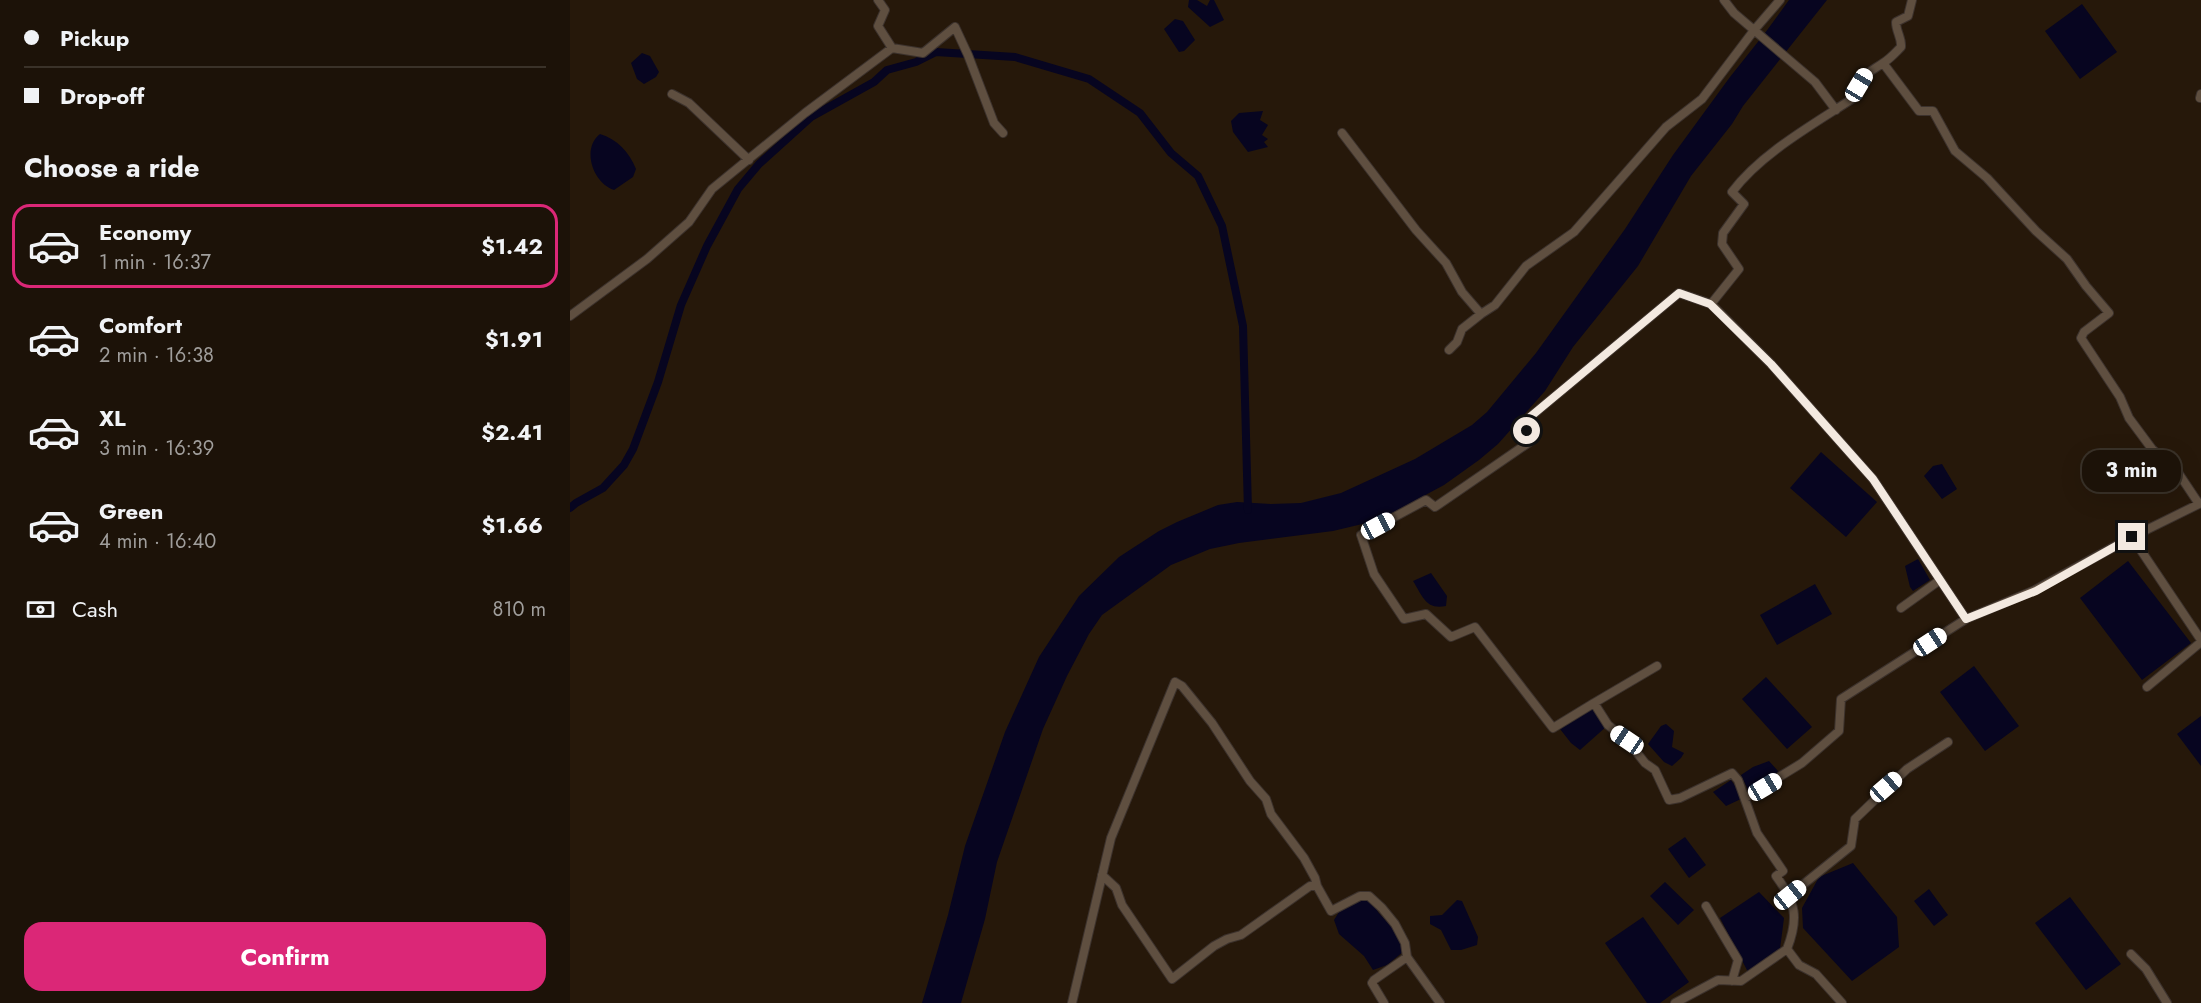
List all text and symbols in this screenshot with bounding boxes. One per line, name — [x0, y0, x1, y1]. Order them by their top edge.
text: Pickup — [60, 22, 129, 54]
car — [1842, 65, 1876, 105]
text: Drop-off — [60, 80, 144, 112]
text: Choose a ride — [24, 148, 199, 187]
text: Economy — [99, 216, 191, 248]
icon: car — [27, 219, 81, 273]
text: $1.42 — [481, 230, 543, 262]
text: 1 min · 16:37 — [99, 248, 211, 277]
text: Comfort — [99, 309, 182, 341]
icon: car — [27, 312, 81, 366]
text: $1.91 — [485, 323, 543, 355]
text: 2 min · 16:38 — [99, 341, 214, 370]
text: XL — [99, 402, 126, 434]
icon: car — [27, 405, 81, 459]
text: $2.41 — [481, 416, 543, 448]
route start — [1513, 417, 1540, 444]
text: 3 min · 16:39 — [99, 434, 214, 463]
callout: 3 min — [2082, 450, 2182, 492]
text: 3 min — [2106, 456, 2157, 485]
text: Green — [99, 495, 163, 527]
icon: car — [27, 498, 81, 552]
text: $1.66 — [482, 509, 543, 541]
car — [1358, 510, 1398, 542]
route end — [2118, 523, 2145, 550]
text: 4 min · 16:40 — [99, 527, 216, 556]
icon: cash — [24, 593, 57, 626]
text: Cash — [72, 593, 118, 625]
text: 810 m — [492, 595, 546, 624]
car — [1910, 625, 1950, 659]
car — [1607, 722, 1647, 758]
car — [1867, 768, 1905, 806]
car — [1745, 770, 1785, 804]
car — [1770, 877, 1810, 913]
button: Confirm — [24, 922, 546, 991]

